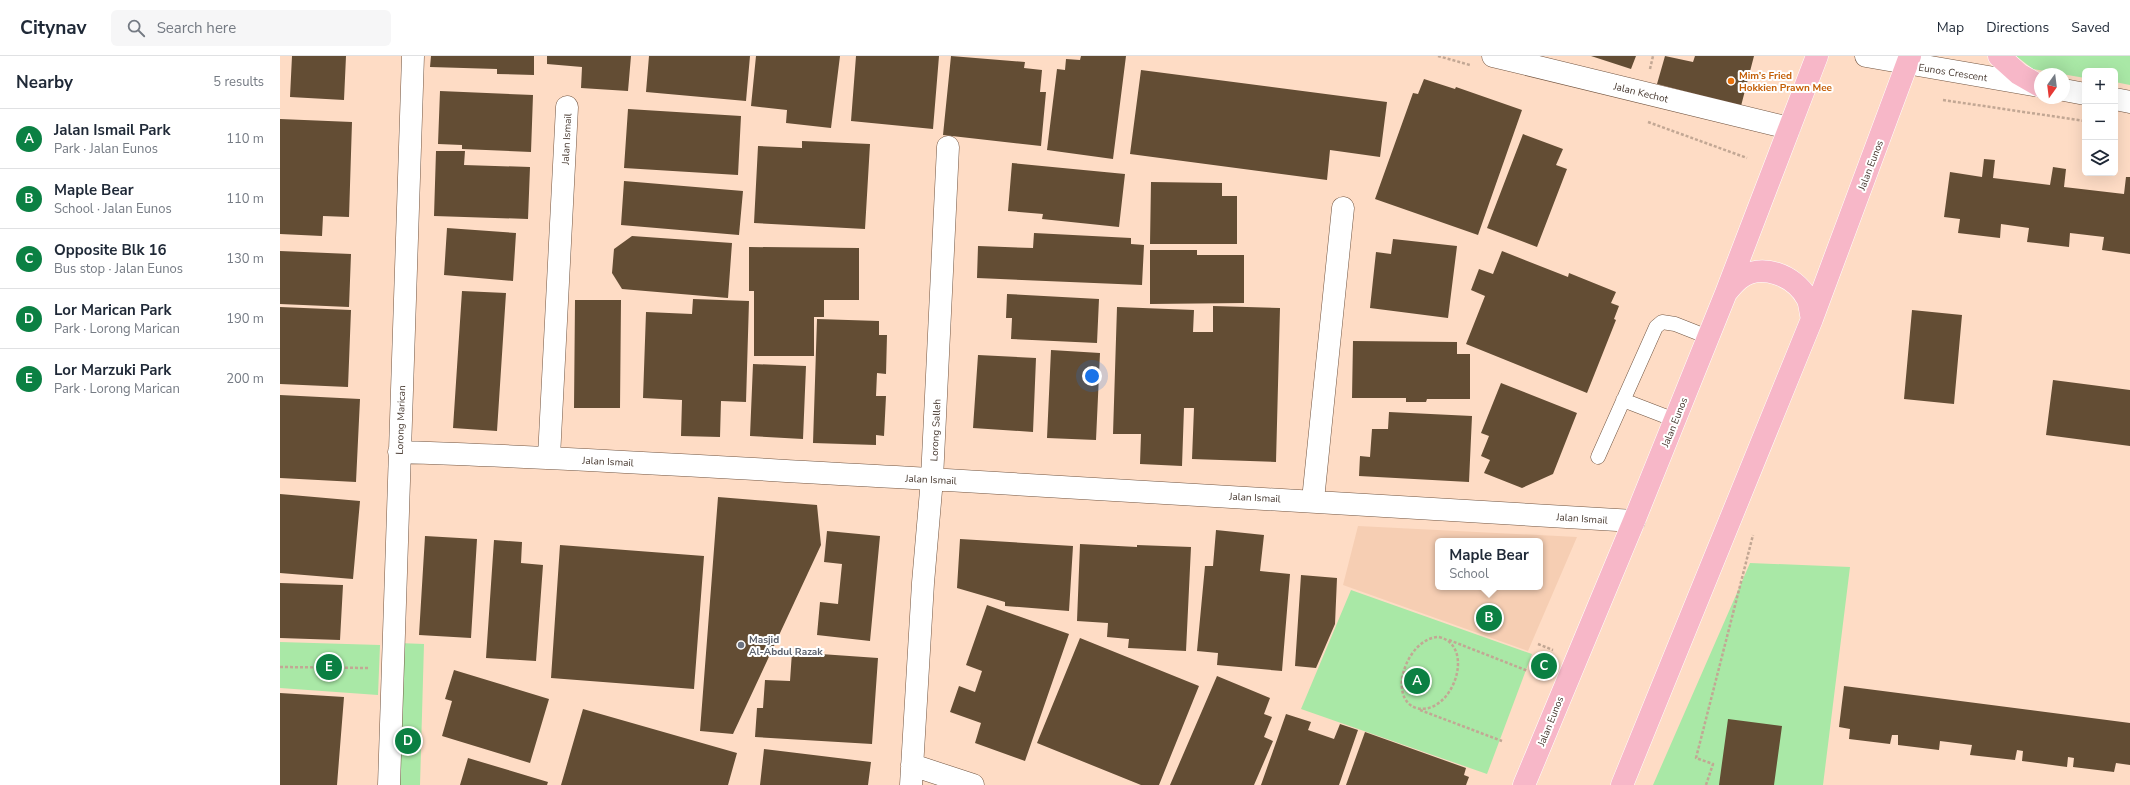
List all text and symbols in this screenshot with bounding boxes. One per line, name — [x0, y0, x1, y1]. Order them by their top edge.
search box — [111, 10, 391, 46]
text: Citynav — [20, 15, 87, 41]
icon: search — [125, 17, 147, 39]
text: Search here — [157, 18, 236, 38]
text: Map — [1937, 18, 1964, 37]
text: Directions — [1986, 18, 2049, 37]
text: Saved — [2071, 18, 2110, 37]
street label: Eunos Crescent — [1917, 61, 1989, 85]
north arrow — [2034, 68, 2070, 104]
map controls — [2082, 68, 2118, 176]
button: + — [2082, 68, 2118, 104]
place label: Mim’s Fried Hokkien Prawn Mee — [1739, 69, 1833, 95]
text: Nearby — [16, 71, 73, 94]
text: 5 results — [213, 73, 264, 91]
marker: Mim’s Fried Hokkien Prawn Mee — [1726, 76, 1736, 86]
street label: Jalan Kechot — [1611, 79, 1670, 107]
button: − — [2082, 104, 2118, 140]
street label: Jalan Ismail — [559, 113, 575, 166]
text: Jalan Ismail Park — [54, 120, 170, 140]
text: A — [24, 130, 34, 148]
text: 110 m — [226, 130, 264, 148]
street label: Jalan Eunos — [1855, 138, 1887, 193]
text: Park · Jalan Eunos — [54, 140, 158, 158]
button: layers — [2082, 140, 2118, 176]
text: Maple Bear — [54, 180, 134, 200]
text: B — [25, 190, 33, 208]
text: 110 m — [226, 190, 264, 208]
text: School · Jalan Eunos — [54, 200, 172, 218]
text: Opposite Blk 16 — [54, 240, 167, 260]
text: C — [25, 250, 33, 268]
text: 130 m — [226, 250, 264, 268]
text: Bus stop · Jalan Eunos — [54, 260, 183, 278]
text: Lor Marican Park — [54, 300, 171, 320]
text: D — [24, 310, 34, 328]
text: 190 m — [226, 310, 264, 328]
text: Park · Lorong Marican — [54, 320, 180, 338]
text: Lor Marzuki Park — [54, 360, 171, 380]
your location — [1082, 366, 1102, 386]
text: E — [25, 370, 33, 388]
text: 200 m — [226, 370, 264, 388]
text: Park · Lorong Marican — [54, 380, 180, 398]
street label: Lorong Marican — [393, 385, 409, 455]
street label: Jalan Eunos — [1658, 395, 1691, 450]
street label: Lorong Salleh — [927, 399, 945, 462]
street label: Jalan Ismail — [581, 454, 634, 470]
street label: Jalan Ismail — [904, 472, 957, 488]
street label: Jalan Ismail — [1228, 490, 1281, 506]
street label: Jalan Ismail — [1555, 510, 1608, 528]
popup — [1435, 538, 1543, 590]
text: Maple Bear — [1449, 545, 1529, 565]
text: School — [1449, 565, 1489, 583]
pin: B — [1476, 603, 1502, 633]
place label: Masjid Al-Abdul Razak — [749, 633, 823, 659]
marker: Masjid Al-Abdul Razak — [736, 640, 746, 650]
pin: C — [1531, 651, 1557, 681]
pin: E — [316, 652, 342, 682]
pin: A — [1404, 666, 1430, 696]
street label: Jalan Eunos — [1534, 694, 1567, 749]
pin: D — [395, 726, 421, 756]

